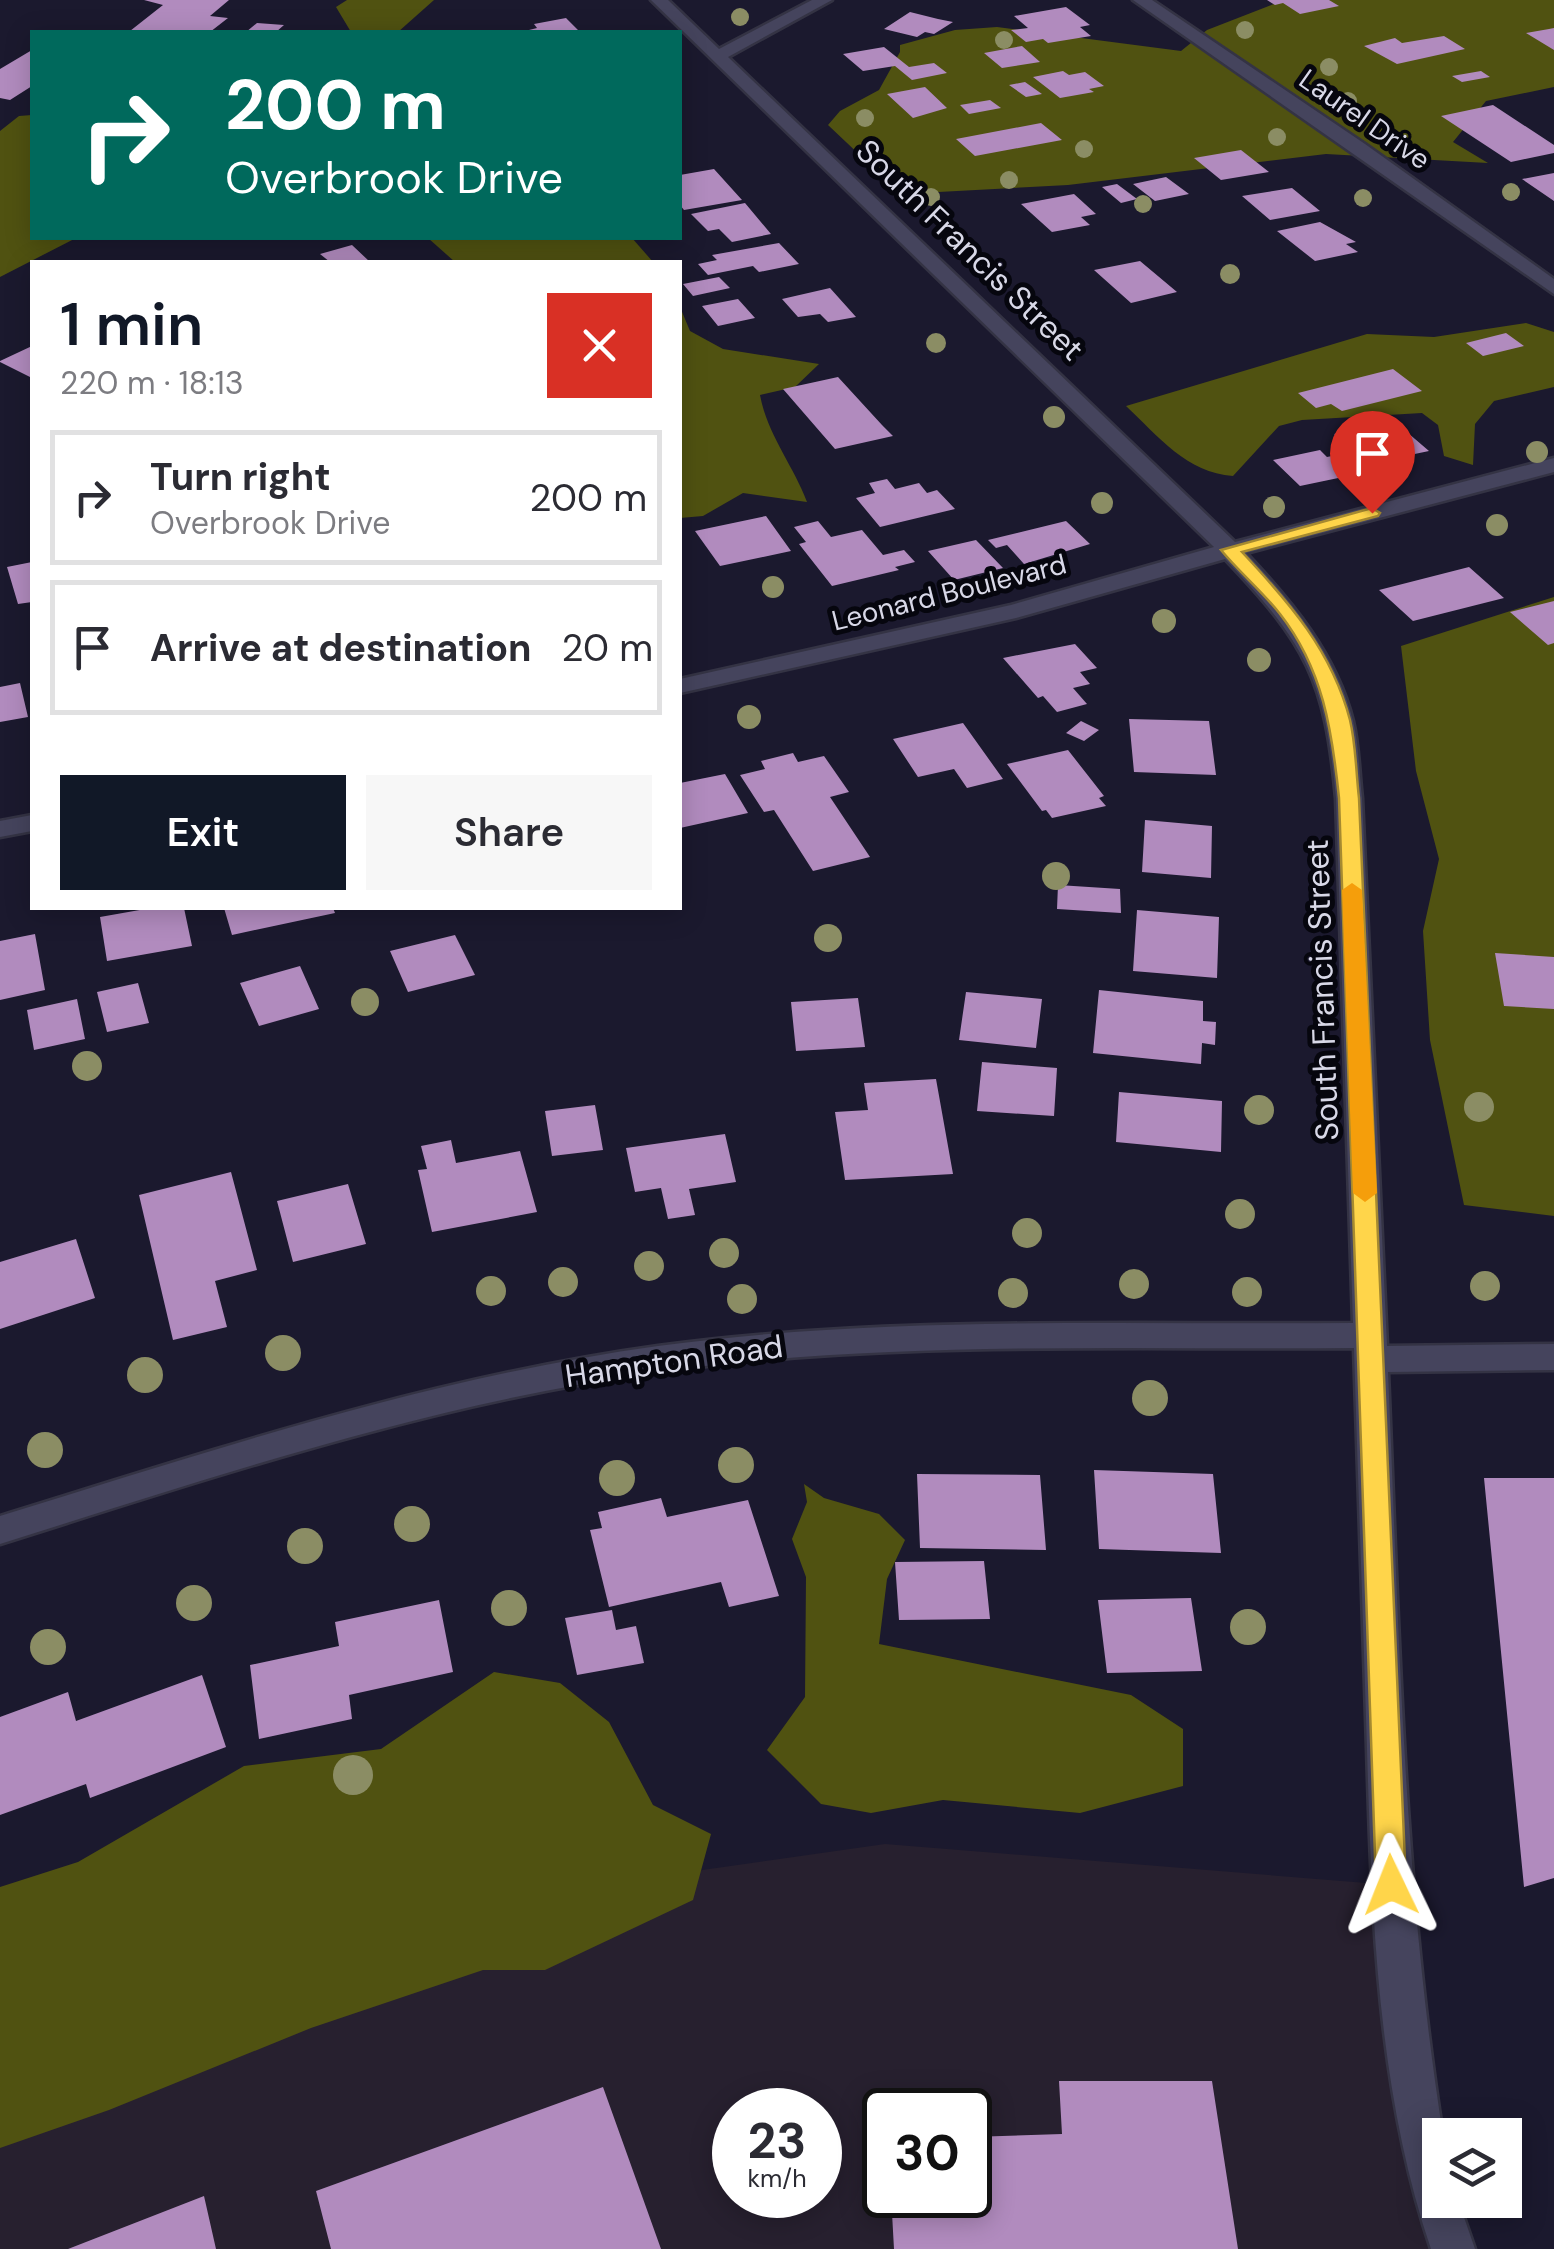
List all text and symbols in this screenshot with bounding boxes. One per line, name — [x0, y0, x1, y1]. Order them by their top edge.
text: 200 m — [225, 60, 446, 151]
street label: Laurel Drive — [1292, 61, 1437, 178]
icon: right — [60, 70, 190, 200]
street label: South Francis Street — [847, 130, 1093, 370]
text: Overbrook Drive — [225, 148, 563, 207]
text: 1 min — [60, 285, 203, 364]
button: close — [547, 293, 652, 398]
text: 220 m · 18:13 — [60, 362, 244, 404]
pin — [1330, 411, 1415, 514]
icon: arrive — [1345, 426, 1400, 481]
text: Turn right — [150, 452, 331, 502]
icon: right — [65, 470, 120, 525]
text: 200 m — [530, 473, 647, 523]
text: Overbrook Drive — [150, 502, 390, 544]
street label: Leonard Boulevard — [828, 545, 1070, 640]
icon: arrive — [65, 620, 120, 675]
text: Arrive at destination — [150, 623, 532, 673]
text: 20 m — [562, 623, 653, 673]
button: Exit — [60, 775, 346, 890]
button: Share — [366, 775, 652, 890]
street label: South Francis Street — [1296, 839, 1348, 1141]
street label: Hampton Road — [562, 1325, 786, 1397]
position arrow — [1339, 1833, 1443, 1937]
speed limit sign: 30 — [862, 2088, 992, 2218]
text: 23 — [748, 2108, 807, 2174]
map controls — [1422, 2118, 1522, 2218]
button: layers — [1422, 2118, 1522, 2218]
text: km/h — [747, 2162, 807, 2195]

